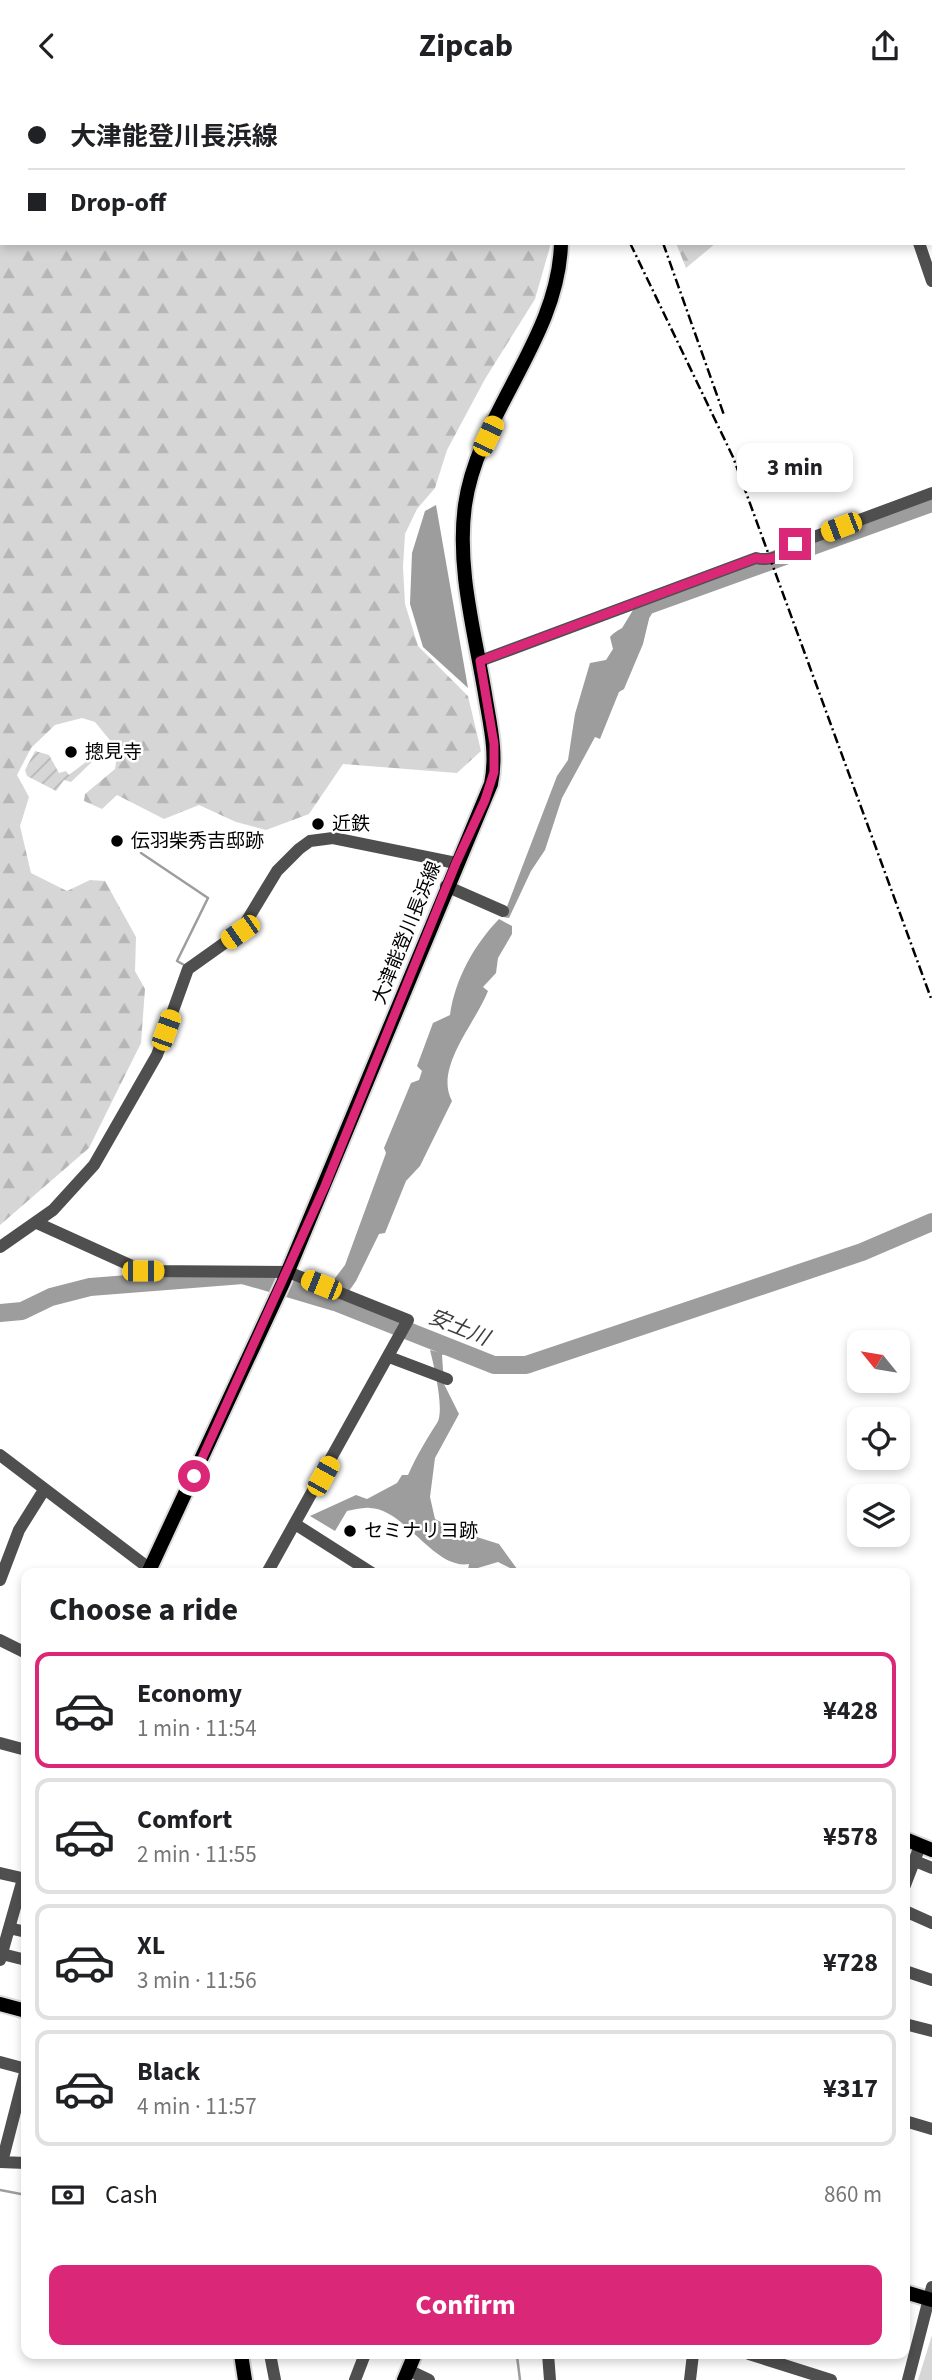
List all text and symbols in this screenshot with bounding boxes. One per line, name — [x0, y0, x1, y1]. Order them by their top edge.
text: Zipcab — [419, 23, 513, 69]
icon: back — [28, 27, 66, 65]
icon: share — [866, 27, 904, 65]
text: 大津能登川長浜線 — [70, 118, 278, 155]
text: Drop-off — [70, 184, 166, 221]
car — [470, 413, 507, 459]
callout: 3 min — [737, 442, 853, 491]
text: 3 min — [767, 451, 823, 484]
car — [818, 510, 865, 544]
route end — [779, 528, 811, 560]
place label: 摠見寺 — [85, 739, 142, 766]
marker: 摠見寺 — [63, 744, 79, 760]
place label: 近鉄 — [332, 811, 370, 838]
marker: 近鉄 — [310, 816, 326, 832]
place label: 伝羽柴秀吉邸跡 — [131, 828, 264, 855]
marker: 伝羽柴秀吉邸跡 — [109, 833, 125, 849]
street label: 大津能登川長浜線 — [366, 857, 448, 1009]
car — [217, 911, 264, 953]
car — [149, 1007, 184, 1053]
car — [123, 1261, 165, 1282]
car — [298, 1267, 345, 1303]
water label: 安土川 — [424, 1301, 496, 1353]
north arrow — [847, 1330, 910, 1393]
map controls — [847, 1330, 910, 1547]
button: locate — [847, 1407, 910, 1470]
car — [304, 1453, 343, 1499]
route start — [178, 1460, 210, 1492]
button: layers — [847, 1484, 910, 1547]
place label: セミナリヨ跡 — [364, 1518, 478, 1545]
marker: セミナリヨ跡 — [342, 1523, 358, 1539]
text: Choose a ride — [49, 1587, 238, 1633]
text: Economy — [137, 1675, 242, 1712]
icon: car — [53, 1679, 116, 1742]
text: ¥428 — [823, 1692, 878, 1729]
text: 1 min · 11:54 — [137, 1712, 257, 1745]
text: Comfort — [137, 1801, 232, 1838]
icon: car — [53, 1805, 116, 1868]
text: ¥578 — [823, 1818, 878, 1855]
text: 2 min · 11:55 — [137, 1838, 257, 1871]
text: XL — [137, 1927, 165, 1964]
icon: car — [53, 1931, 116, 1994]
text: ¥728 — [823, 1944, 878, 1981]
text: 3 min · 11:56 — [137, 1964, 257, 1997]
text: Black — [137, 2053, 200, 2090]
icon: car — [53, 2057, 116, 2120]
text: ¥317 — [823, 2070, 878, 2107]
text: 4 min · 11:57 — [137, 2090, 257, 2123]
icon: cash — [49, 2176, 87, 2214]
text: Cash — [105, 2176, 158, 2213]
text: 860 m — [824, 2178, 882, 2211]
button: Confirm — [49, 2265, 882, 2345]

